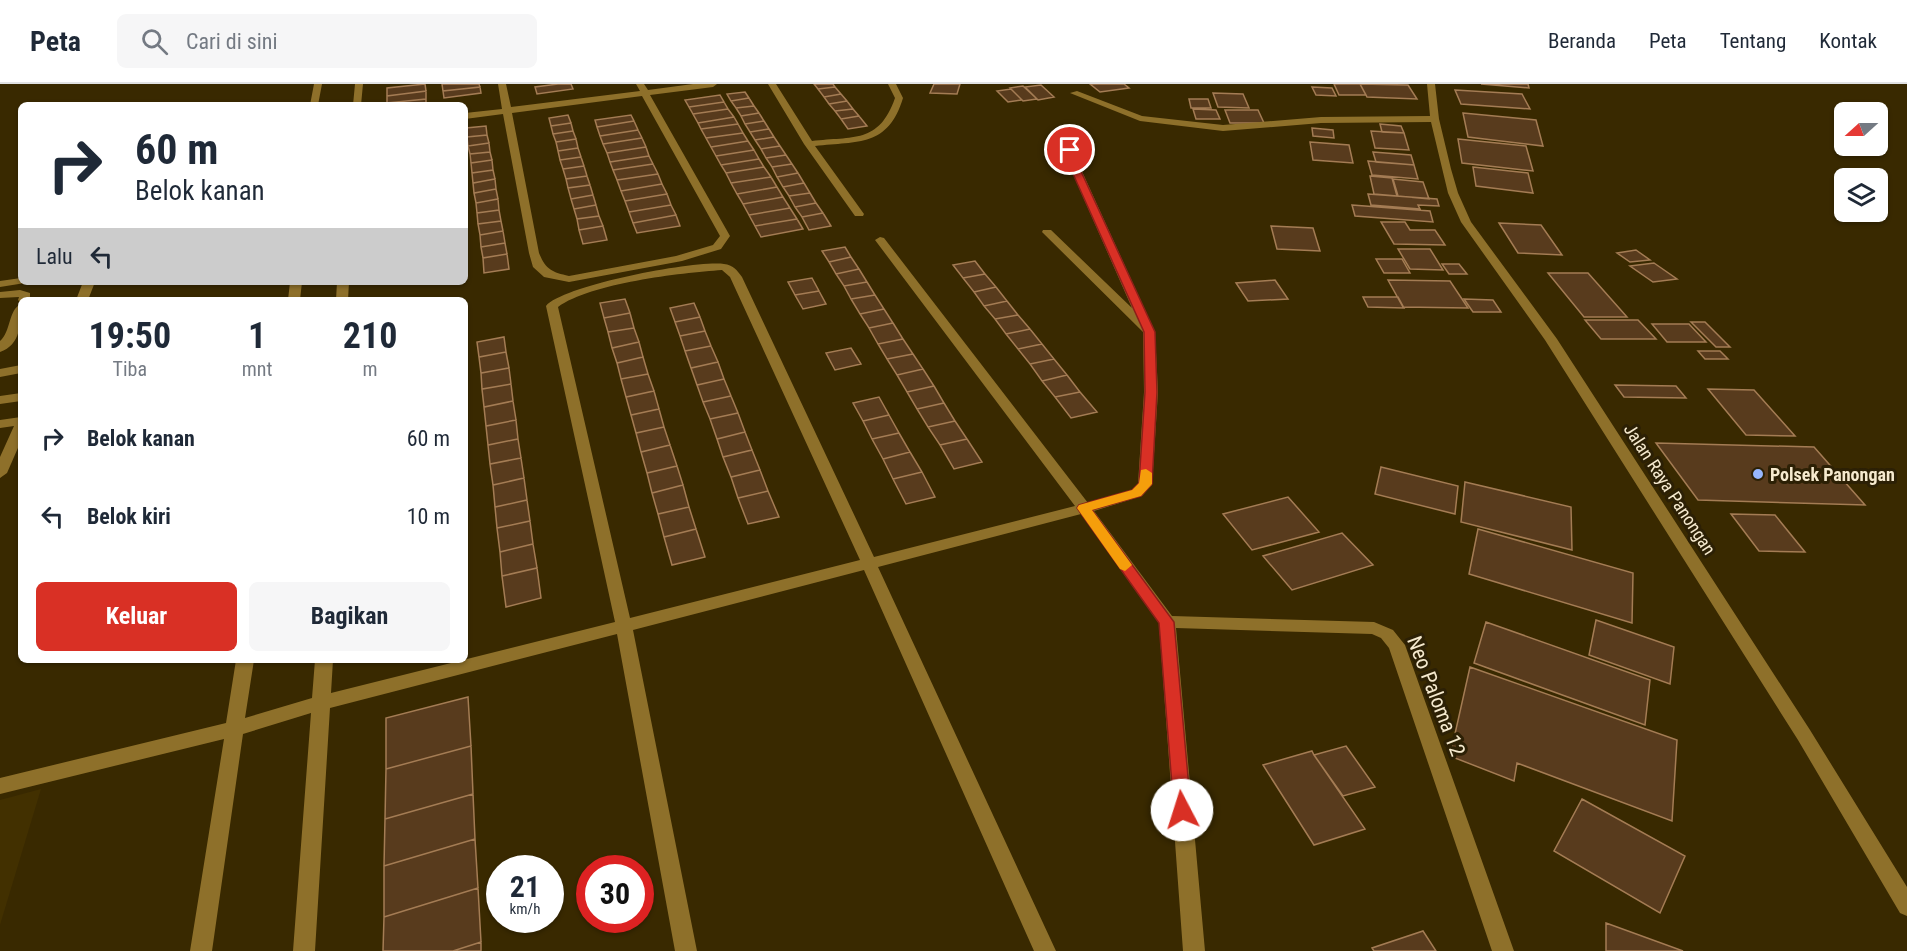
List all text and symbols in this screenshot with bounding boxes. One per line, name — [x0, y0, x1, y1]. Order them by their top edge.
search box — [117, 14, 537, 68]
text: Peta — [30, 25, 81, 58]
icon: search — [138, 25, 171, 58]
text: Cari di sini — [186, 29, 278, 54]
text: Beranda — [1548, 29, 1616, 53]
text: Peta — [1649, 29, 1687, 53]
text: Tentang — [1720, 29, 1786, 53]
text: Kontak — [1819, 29, 1877, 53]
north arrow — [1834, 102, 1888, 156]
map controls — [1834, 102, 1888, 222]
pin — [1044, 124, 1095, 175]
text: 60 m — [135, 125, 218, 174]
icon: right — [36, 126, 114, 204]
icon: arrive — [1053, 133, 1086, 166]
button: layers — [1834, 168, 1888, 222]
text: Belok kanan — [135, 175, 265, 207]
icon: left — [85, 240, 118, 273]
text: Lalu — [36, 244, 73, 269]
text: 19:50 — [89, 315, 171, 357]
text: 1 — [248, 315, 266, 357]
text: 210 — [343, 315, 397, 357]
text: Tiba — [113, 357, 147, 381]
text: mnt — [242, 357, 272, 381]
text: m — [363, 357, 378, 381]
street label: Jalan Raya Panongan — [1620, 419, 1720, 559]
icon: right — [36, 422, 69, 455]
text: Belok kanan — [87, 426, 195, 451]
text: 60 m — [407, 426, 450, 451]
place label: Polsek Panongan — [1770, 464, 1895, 485]
marker: Polsek Panongan — [1751, 467, 1765, 481]
icon: left — [36, 500, 69, 533]
text: Belok kiri — [87, 504, 171, 529]
text: 10 m — [407, 504, 450, 529]
button: Keluar — [36, 582, 237, 651]
button: Bagikan — [249, 582, 450, 651]
street label: Neo Paloma 12 — [1402, 633, 1470, 759]
position arrow — [1150, 778, 1214, 842]
speed limit sign: 30 — [576, 855, 654, 933]
text: 21 — [510, 869, 540, 904]
text: km/h — [510, 900, 540, 918]

